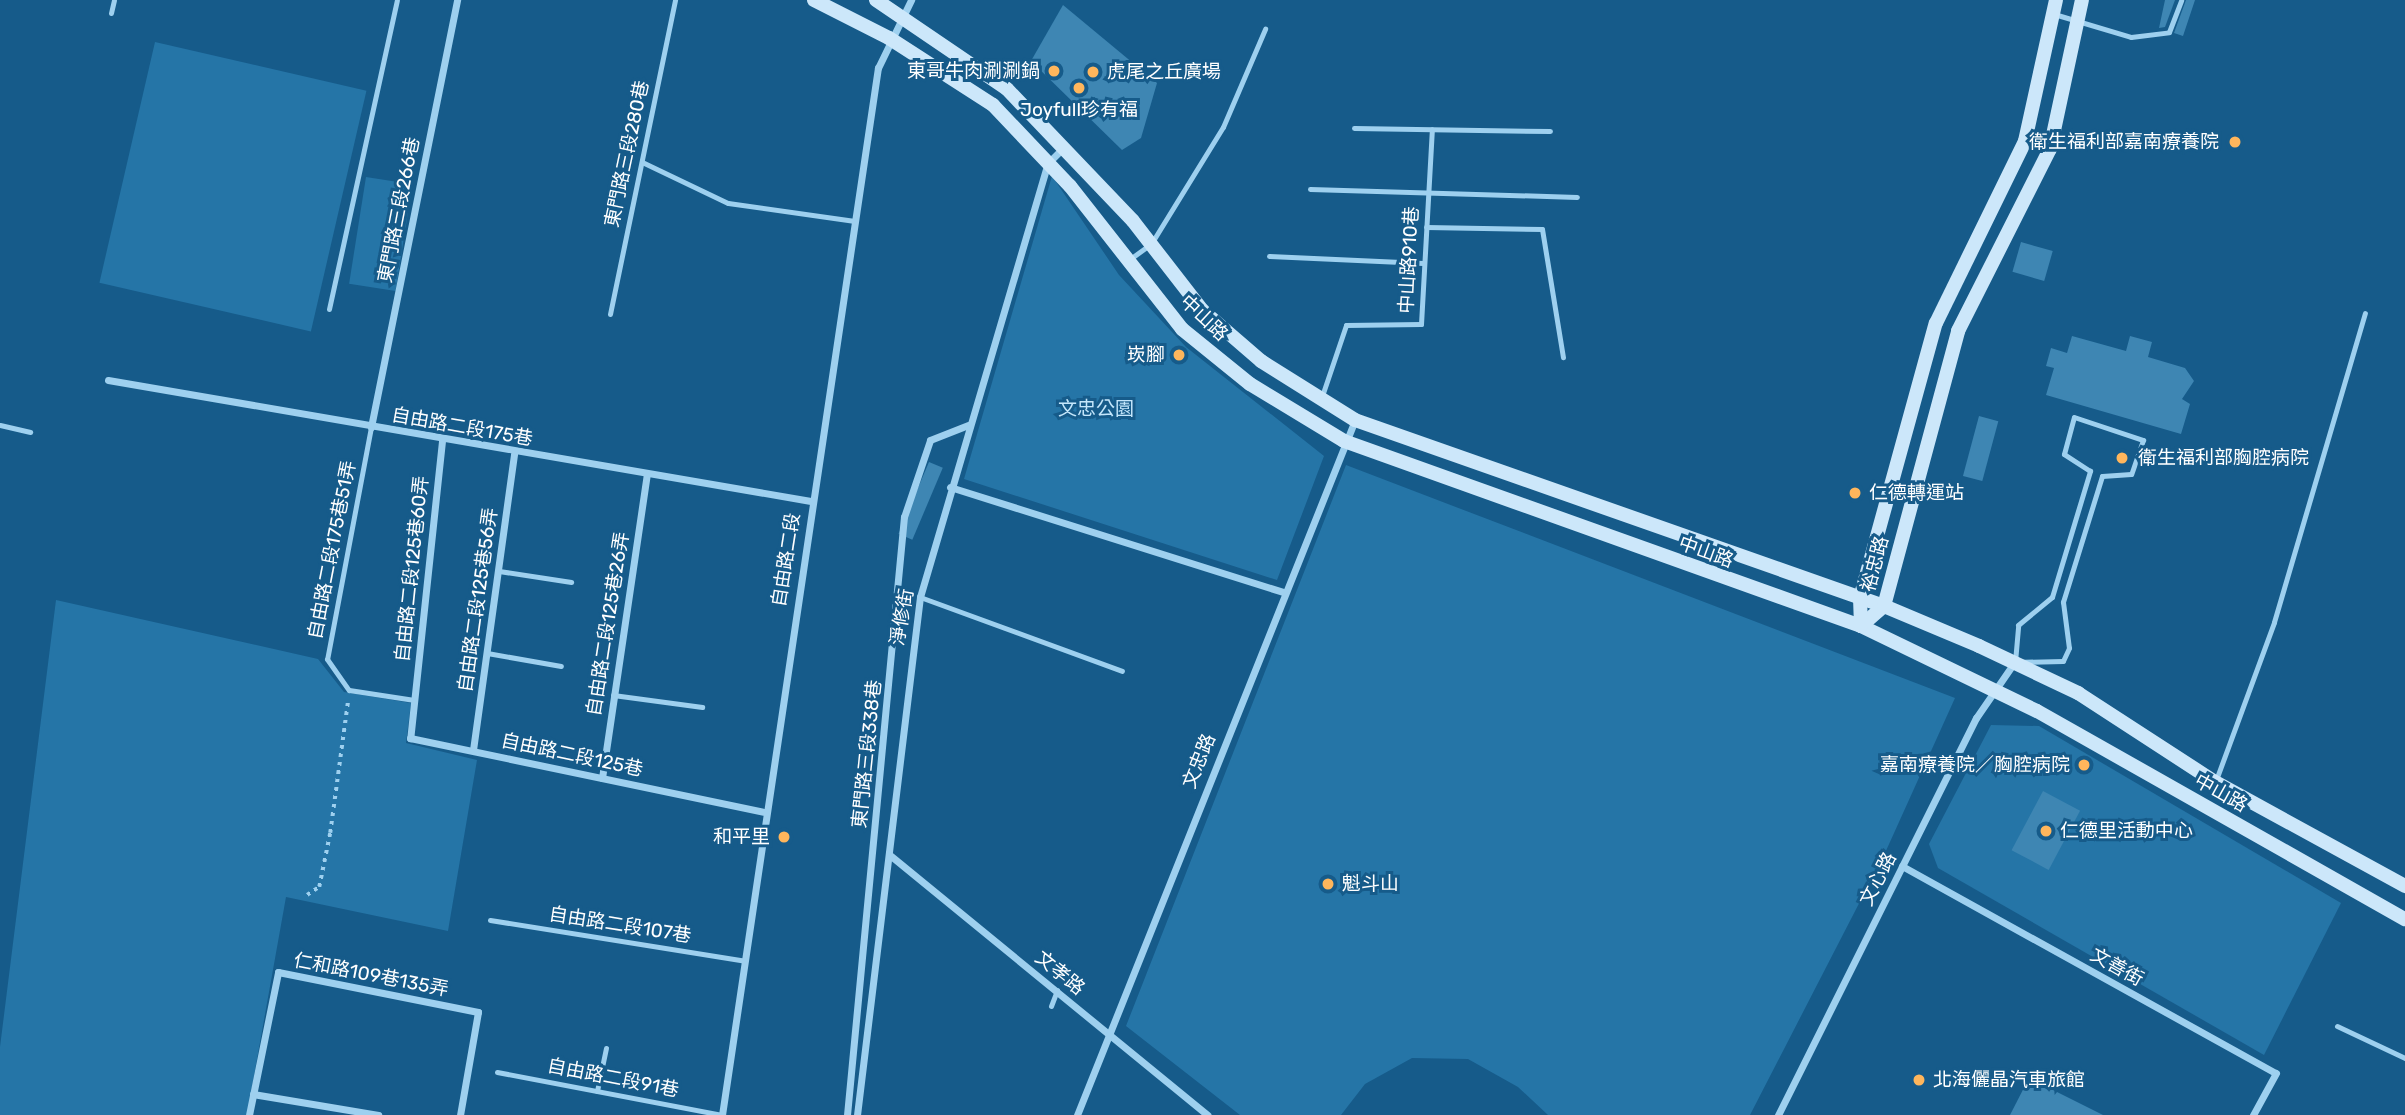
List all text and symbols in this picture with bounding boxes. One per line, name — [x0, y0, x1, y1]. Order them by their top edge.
place label: 東哥牛肉涮涮鍋 — [907, 60, 1040, 82]
place label: 虎尾之丘廣場 — [1107, 61, 1221, 83]
marker: 東哥牛肉涮涮鍋 — [1046, 63, 1062, 79]
marker: 虎尾之丘廣場 — [1085, 64, 1101, 80]
street label: 東門路三段280巷 — [600, 79, 654, 229]
marker: Joyfull珍有福 — [1071, 80, 1087, 96]
place label: Joyfull珍有福 — [1020, 99, 1138, 121]
place label: 衛生福利部嘉南療養院 — [2029, 131, 2219, 153]
marker: 衛生福利部嘉南療養院 — [2225, 132, 2245, 152]
street label: 東門路三段266巷 — [374, 135, 424, 285]
street label: 中山路910巷 — [1395, 206, 1423, 314]
street label: 中山路 — [1175, 290, 1233, 346]
place label: 崁腳 — [1127, 344, 1165, 366]
marker: 崁腳 — [1171, 347, 1187, 363]
park label: 文忠公園 — [1058, 398, 1134, 420]
street label: 自由路二段175巷 — [390, 403, 534, 451]
place label: 衛生福利部胸腔病院 — [2138, 447, 2309, 469]
marker: 衛生福利部胸腔病院 — [2112, 448, 2132, 468]
street label: 自由路二段175巷51弄 — [304, 459, 360, 641]
street label: 自由路二段125巷60弄 — [391, 475, 433, 663]
place label: 仁德轉運站 — [1869, 482, 1964, 504]
marker: 仁德轉運站 — [1847, 485, 1863, 501]
street label: 自由路二段125巷56弄 — [454, 506, 502, 694]
street label: 自由路二段 — [767, 511, 805, 609]
street label: 自由路二段125巷26弄 — [582, 530, 634, 718]
street label: 中山路 — [1675, 532, 1737, 572]
street label: 裕忠路 — [1857, 534, 1893, 594]
street label: 淨修街 — [886, 587, 918, 647]
street label: 東門路三段338巷 — [848, 679, 886, 829]
street label: 自由路二段125巷 — [499, 729, 645, 781]
street label: 文忠路 — [1178, 730, 1220, 792]
place label: 嘉南療養院／胸腔病院 — [1880, 754, 2070, 776]
marker: 嘉南療養院／胸腔病院 — [2076, 757, 2092, 773]
street label: 中山路 — [2191, 769, 2251, 817]
place label: 仁德里活動中心 — [2060, 820, 2193, 842]
marker: 仁德里活動中心 — [2038, 823, 2054, 839]
place label: 和平里 — [713, 826, 770, 848]
marker: 和平里 — [776, 829, 792, 845]
street label: 文心路 — [1855, 848, 1901, 910]
place label: 魁斗山 — [1342, 873, 1399, 895]
marker: 魁斗山 — [1320, 876, 1336, 892]
street label: 自由路二段107巷 — [547, 902, 693, 948]
street label: 文善街 — [2087, 943, 2147, 991]
street label: 文孝路 — [1031, 946, 1089, 1000]
street label: 仁和路109巷135弄 — [292, 949, 450, 1001]
street label: 自由路二段91巷 — [545, 1054, 681, 1102]
place label: 北海儷晶汽車旅館 — [1933, 1069, 2085, 1091]
marker: 北海儷晶汽車旅館 — [1911, 1072, 1927, 1088]

